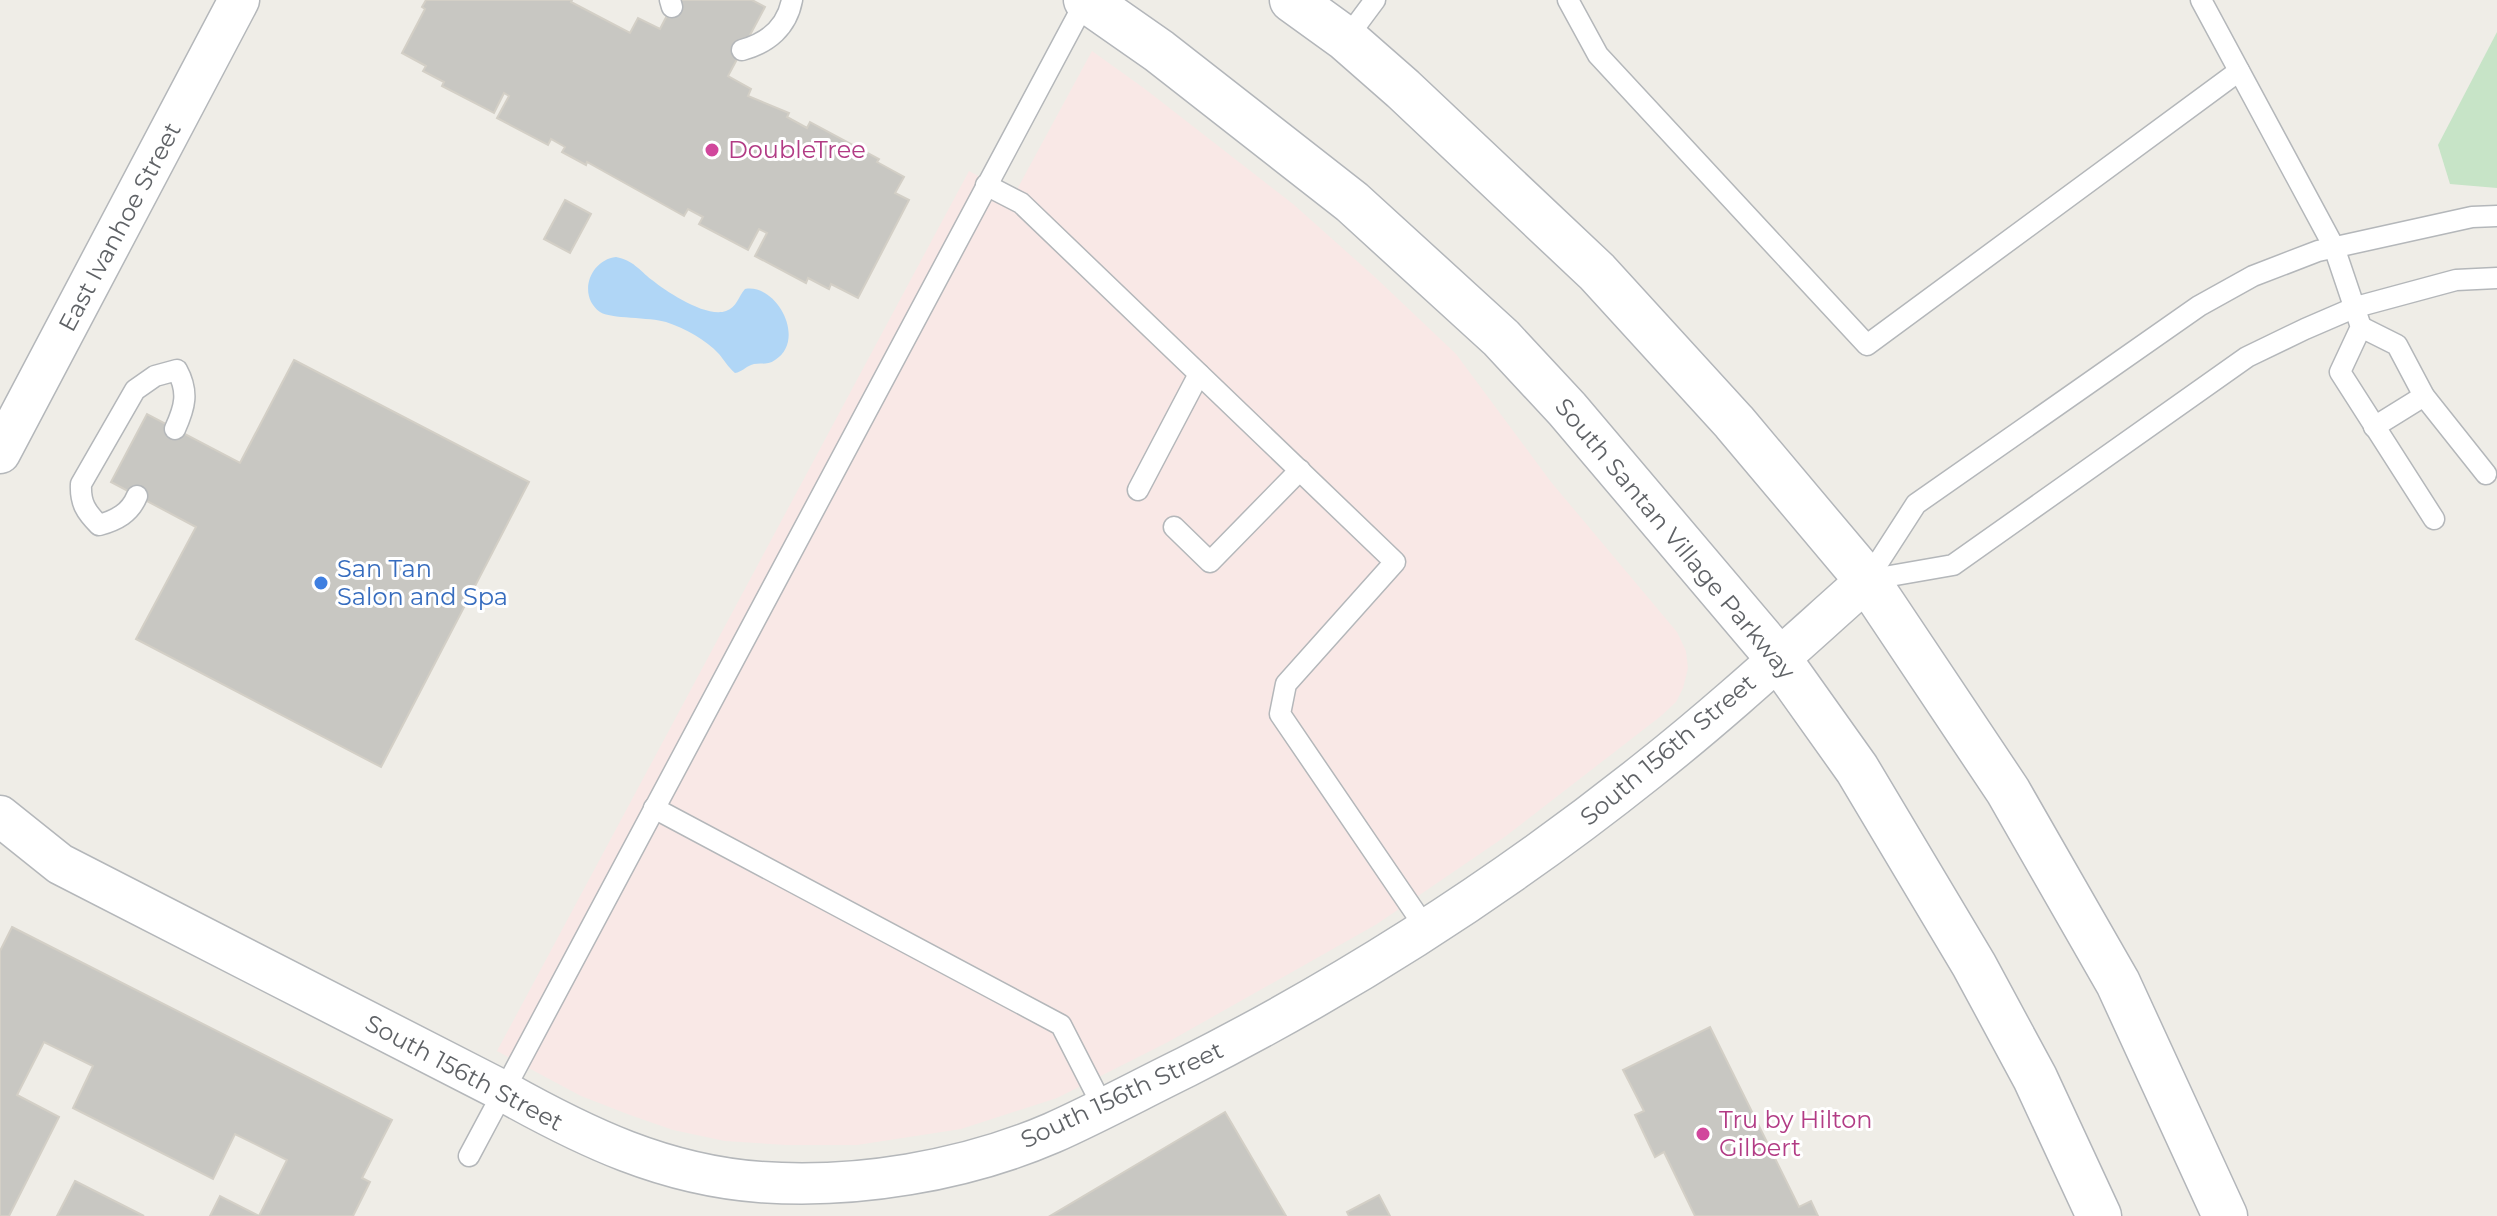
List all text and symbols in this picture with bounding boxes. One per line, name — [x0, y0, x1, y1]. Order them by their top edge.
street label: East Ivanhoe Street — [52, 117, 187, 336]
place label: DoubleTree — [728, 135, 866, 164]
marker: DoubleTree — [703, 141, 721, 159]
street label: South Santan Village Parkway — [1549, 392, 1802, 685]
place label: San Tan Salon and Spa — [337, 554, 508, 611]
marker: San Tan Salon and Spa — [312, 574, 330, 592]
street label: South 156th Street — [1574, 668, 1761, 831]
street label: South 156th Street — [360, 1008, 568, 1137]
street label: South 156th Street — [1016, 1035, 1228, 1154]
place label: Tru by Hilton Gilbert — [1719, 1105, 1872, 1162]
marker: Tru by Hilton Gilbert — [1694, 1125, 1712, 1143]

